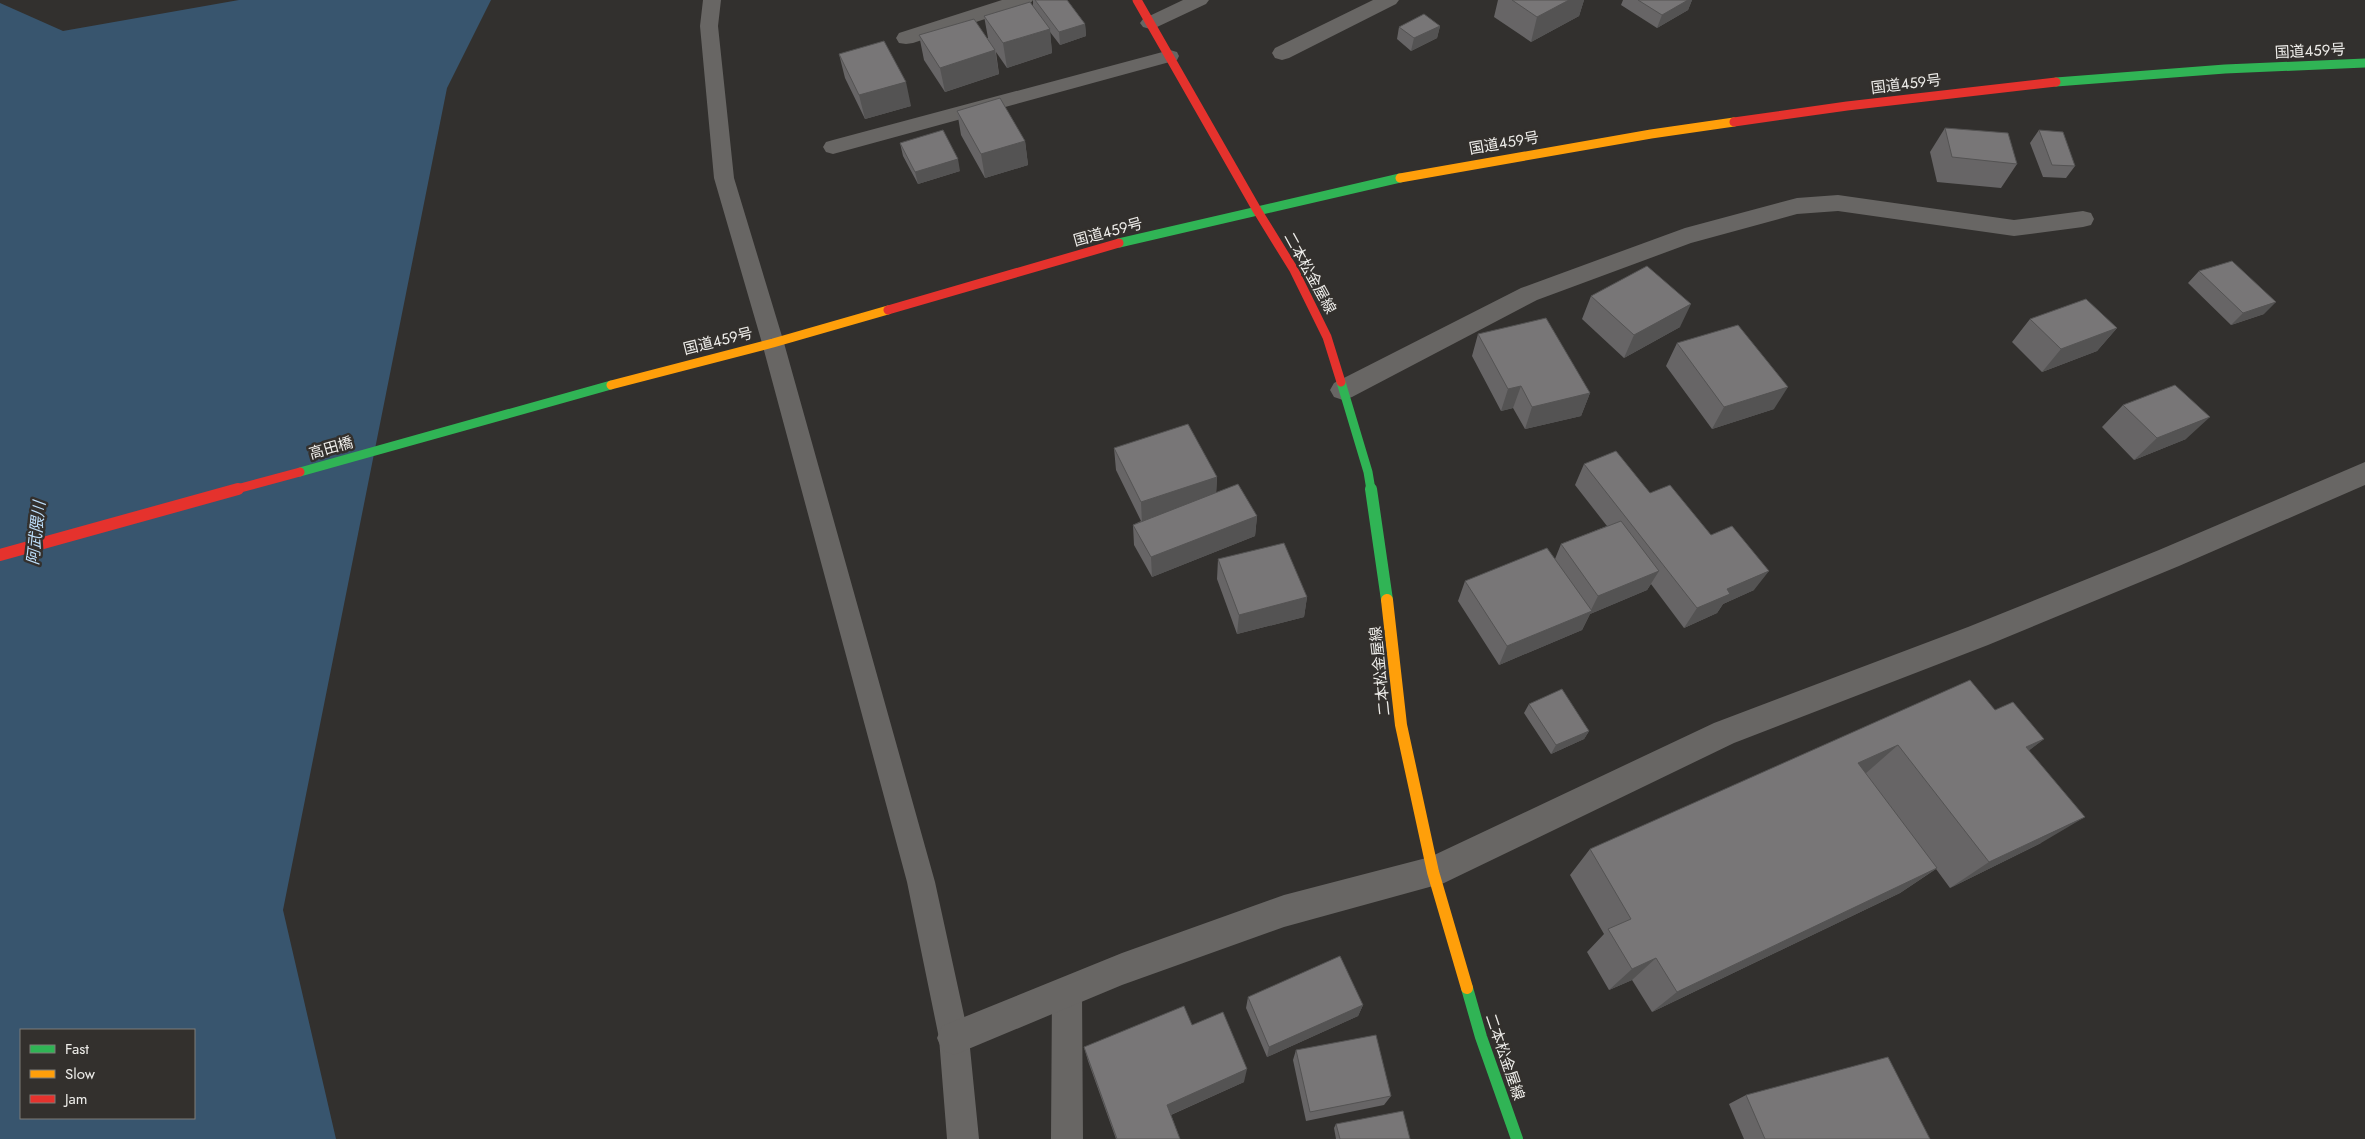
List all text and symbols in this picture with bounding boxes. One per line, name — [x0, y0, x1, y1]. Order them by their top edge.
street label: 国道459号 — [2274, 38, 2346, 64]
street label: 国道459号 — [1869, 69, 1943, 99]
street label: 国道459号 — [1467, 126, 1541, 160]
street label: 国道459号 — [1071, 212, 1145, 252]
street label: 二本松金屋線 — [1279, 228, 1341, 318]
street label: 国道459号 — [681, 322, 755, 360]
street label: 高田橋 — [306, 431, 356, 465]
water label: 阿武隈川 — [21, 498, 51, 566]
street label: 二本松金屋線 — [1364, 625, 1396, 717]
street label: 二本松金屋線 — [1480, 1011, 1530, 1103]
legend — [20, 1029, 195, 1119]
text: Fast — [65, 1038, 89, 1060]
text: Slow — [65, 1063, 96, 1085]
text: Jam — [63, 1088, 88, 1110]

